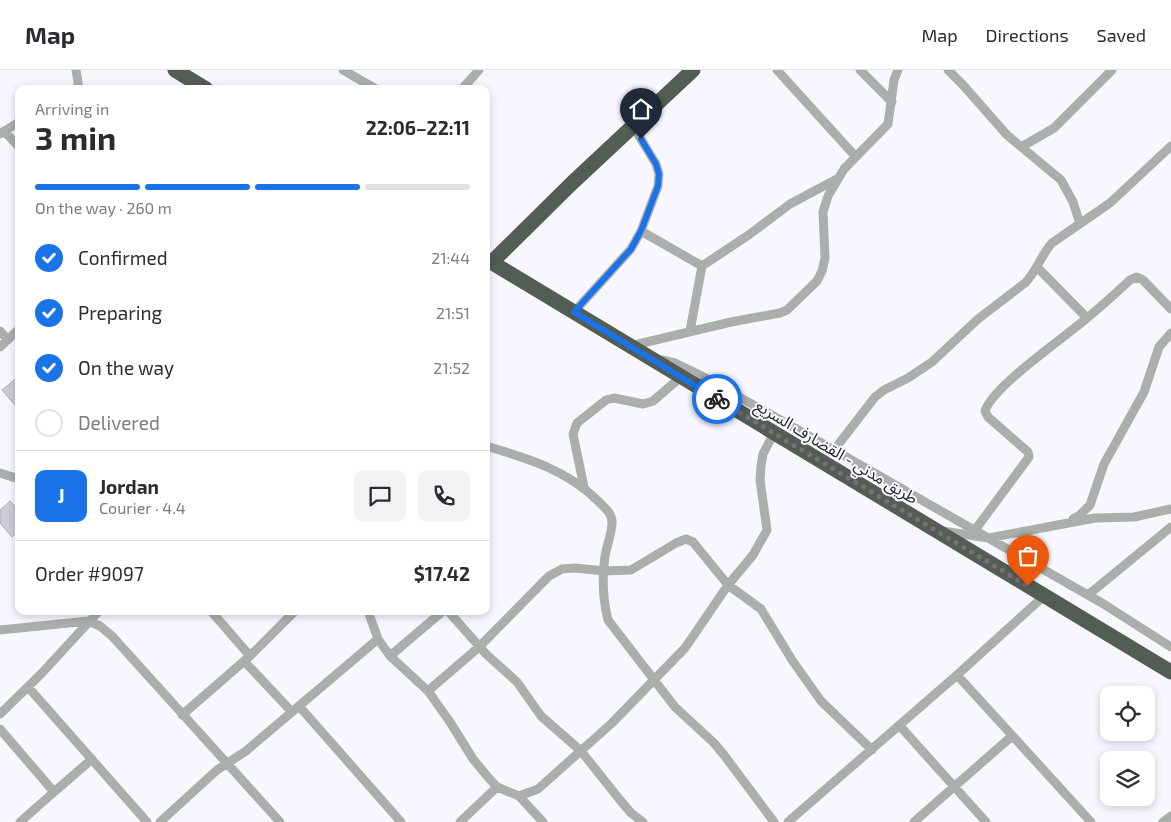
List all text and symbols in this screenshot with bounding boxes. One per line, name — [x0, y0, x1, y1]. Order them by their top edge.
text: Map — [25, 20, 75, 49]
text: Map — [921, 24, 958, 46]
text: Directions — [986, 24, 1069, 46]
text: Saved — [1097, 24, 1146, 46]
pin — [620, 88, 662, 139]
icon: home — [627, 95, 655, 123]
text: Arriving in — [35, 99, 109, 118]
text: 22:06–22:11 — [366, 116, 470, 139]
text: 3 min — [35, 118, 116, 156]
text: On the way · 260 m — [35, 198, 172, 217]
icon: check — [35, 244, 63, 272]
text: Confirmed — [78, 246, 168, 269]
text: 21:44 — [431, 248, 470, 267]
icon: check — [35, 299, 63, 327]
text: Preparing — [78, 301, 162, 324]
text: 21:51 — [436, 303, 470, 322]
icon: check — [35, 354, 63, 382]
text: On the way — [78, 356, 174, 379]
text: 21:52 — [433, 358, 470, 377]
courier — [692, 374, 742, 424]
icon: bike — [703, 385, 731, 413]
street label: طريق مدني - القضارف السريع — [750, 395, 922, 511]
text: Delivered — [78, 411, 160, 434]
button: chat — [354, 470, 406, 522]
button: phone — [418, 470, 470, 522]
text: Jordan — [99, 475, 159, 498]
text: J — [57, 484, 65, 507]
text: Courier · 4.4 — [99, 498, 186, 517]
pin — [1007, 535, 1049, 586]
icon: bag — [1014, 542, 1042, 570]
text: Order #9097 — [35, 562, 144, 585]
text: $17.42 — [414, 562, 470, 585]
map controls — [1100, 686, 1155, 806]
button: locate — [1100, 686, 1155, 741]
button: layers — [1100, 751, 1155, 806]

